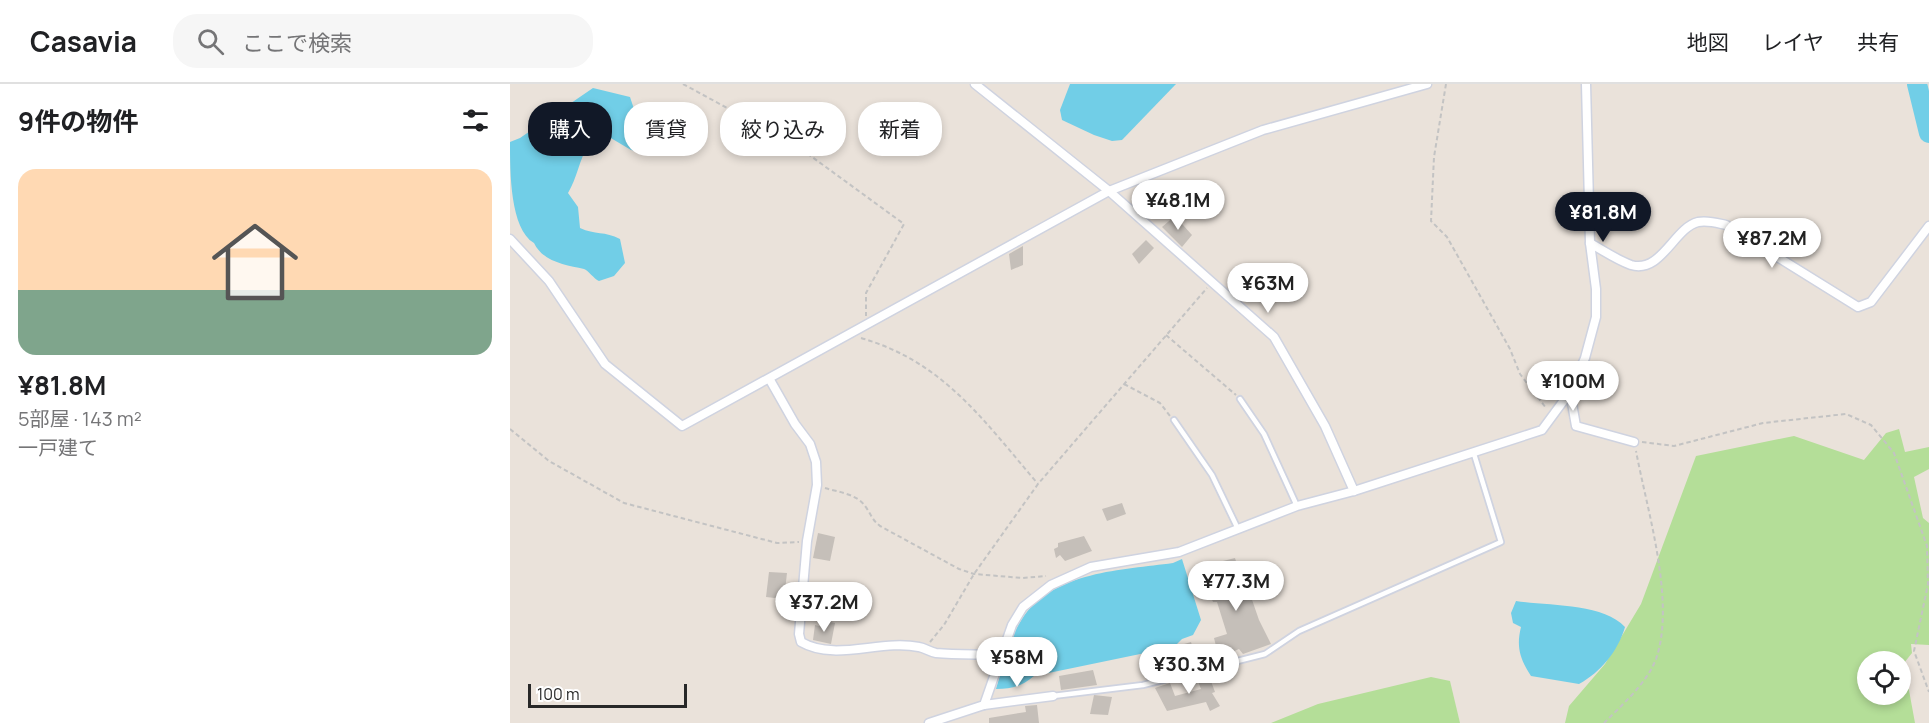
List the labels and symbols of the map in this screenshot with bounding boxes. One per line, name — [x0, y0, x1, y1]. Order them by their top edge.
pin: ¥48.1M — [1129, 180, 1227, 231]
pin: ¥81.8M — [1554, 192, 1652, 243]
pin: ¥87.2M — [1723, 218, 1821, 269]
pin: ¥63M — [1232, 263, 1304, 314]
pin: ¥100M — [1531, 361, 1615, 412]
pin: ¥77.3M — [1187, 561, 1285, 612]
pin: ¥37.2M — [775, 582, 873, 633]
pin: ¥58M — [981, 637, 1053, 688]
pin: ¥30.3M — [1140, 644, 1238, 695]
scale bar — [528, 681, 687, 708]

